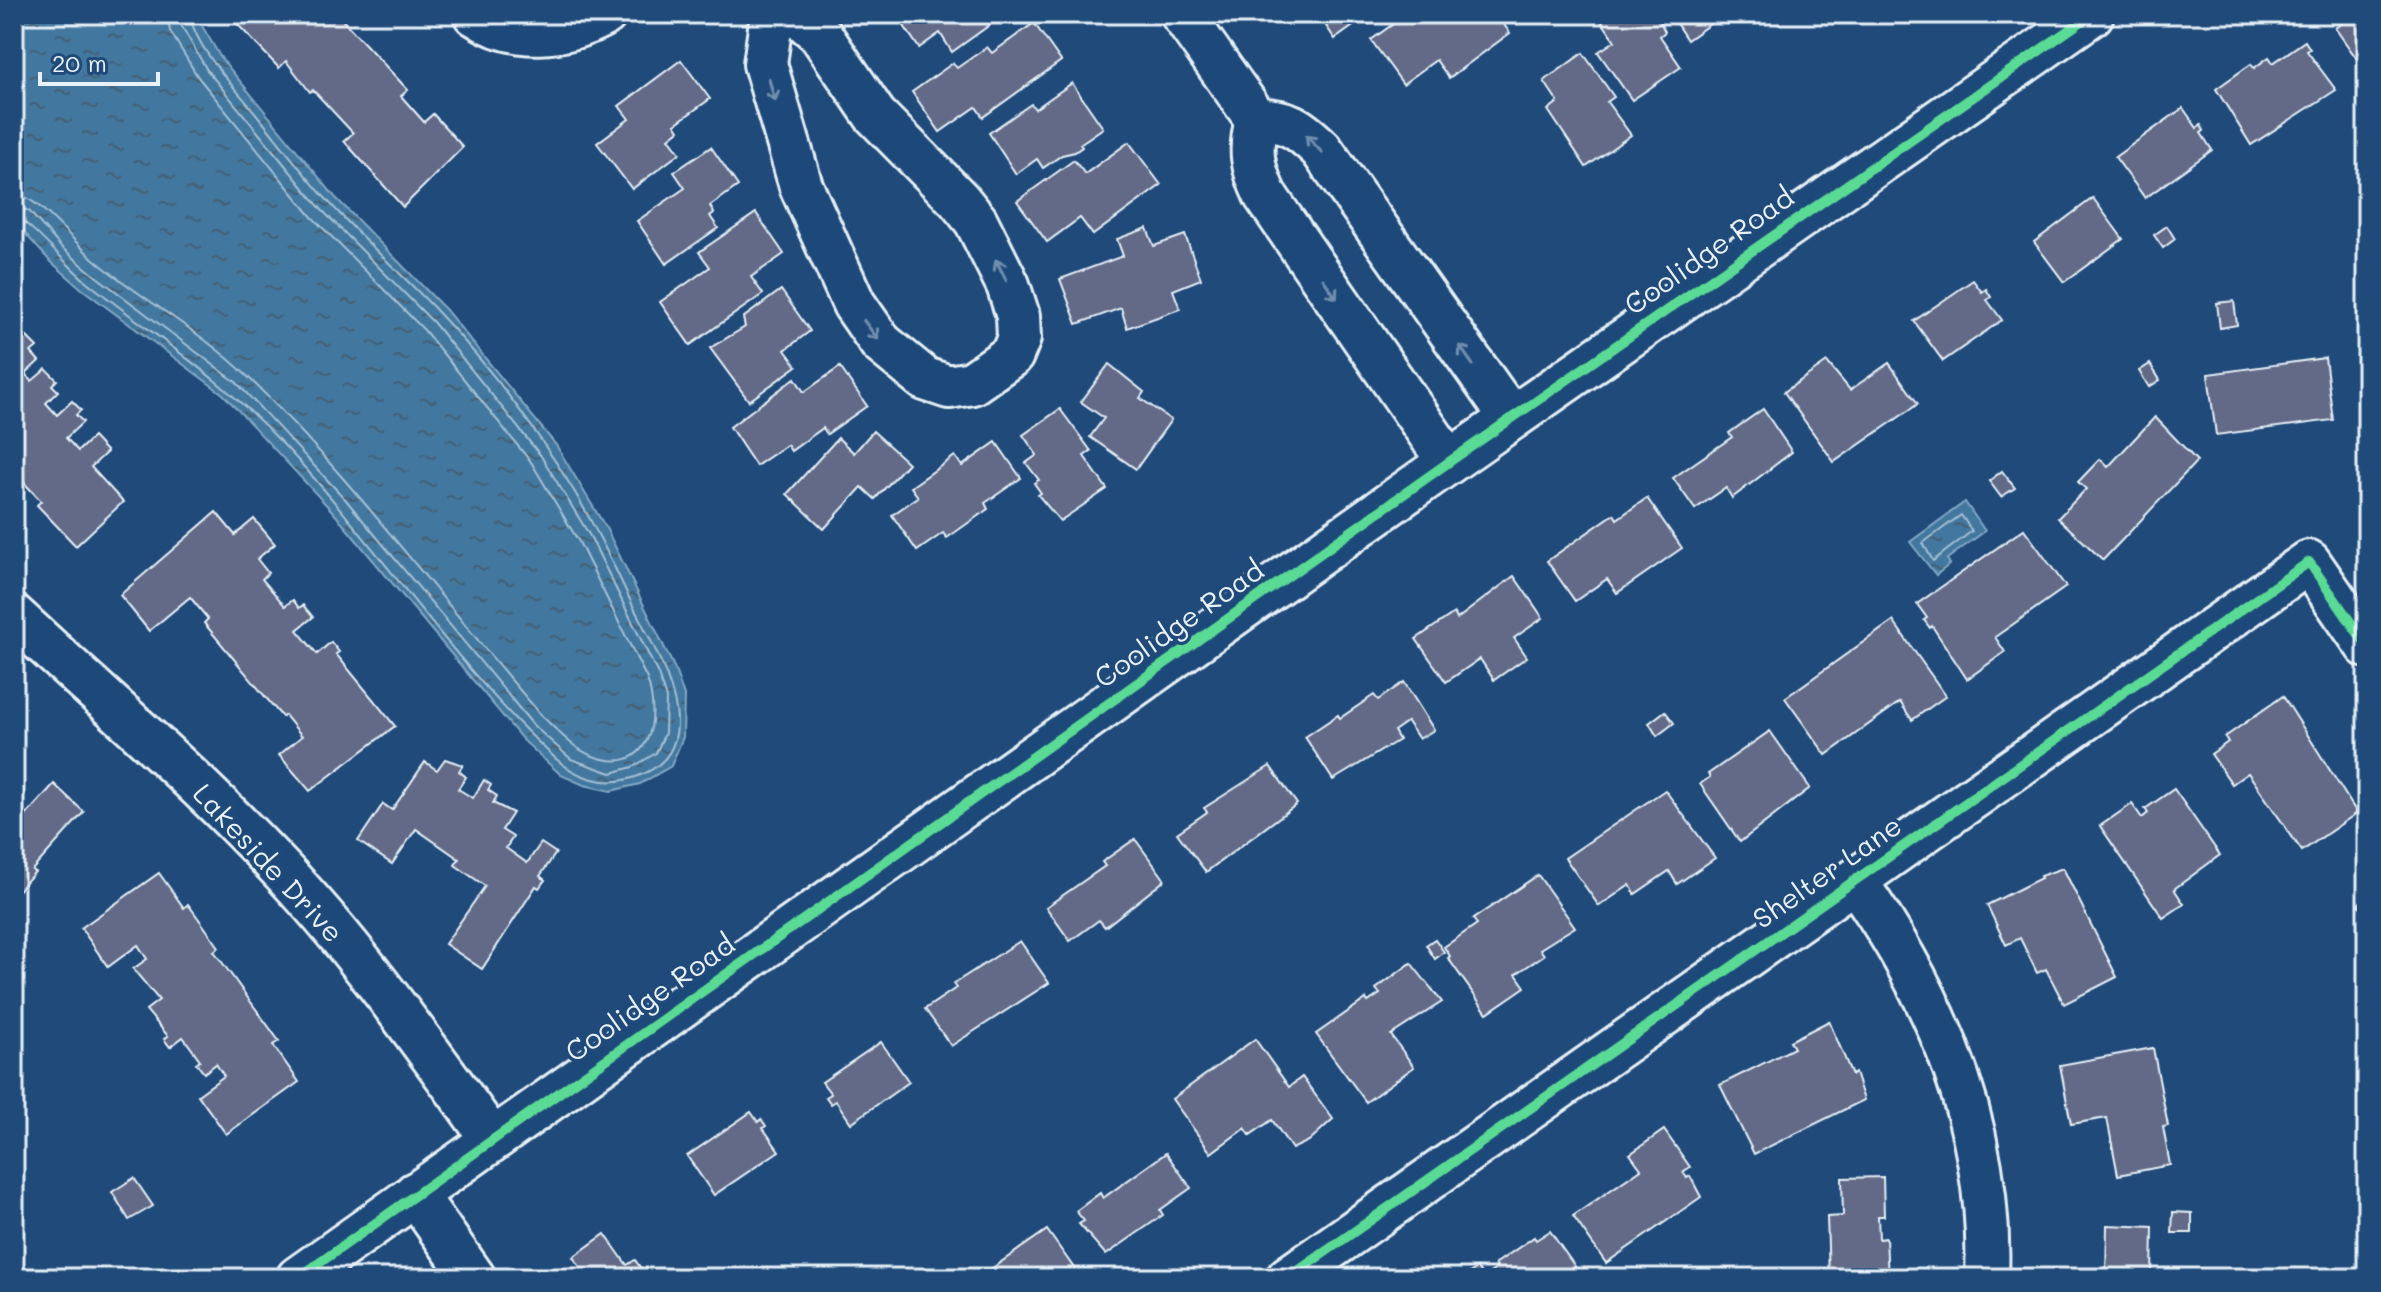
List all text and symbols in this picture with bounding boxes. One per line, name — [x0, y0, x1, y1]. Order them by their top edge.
scale bar — [40, 36, 158, 86]
text: 20 m — [52, 47, 107, 78]
one-way arrow — [765, 77, 780, 103]
one-way arrow — [1306, 134, 1324, 154]
street label: Coolidge Road — [1617, 178, 1800, 322]
one-way arrow — [992, 259, 1008, 283]
one-way arrow — [1322, 278, 1338, 300]
one-way arrow — [862, 318, 879, 340]
one-way arrow — [1458, 344, 1474, 366]
street label: Coolidge Road — [1087, 551, 1270, 695]
street label: Lakeside Drive — [186, 775, 352, 949]
street label: Shelter Lane — [1745, 807, 1908, 936]
street label: Coolidge Road — [558, 925, 741, 1069]

